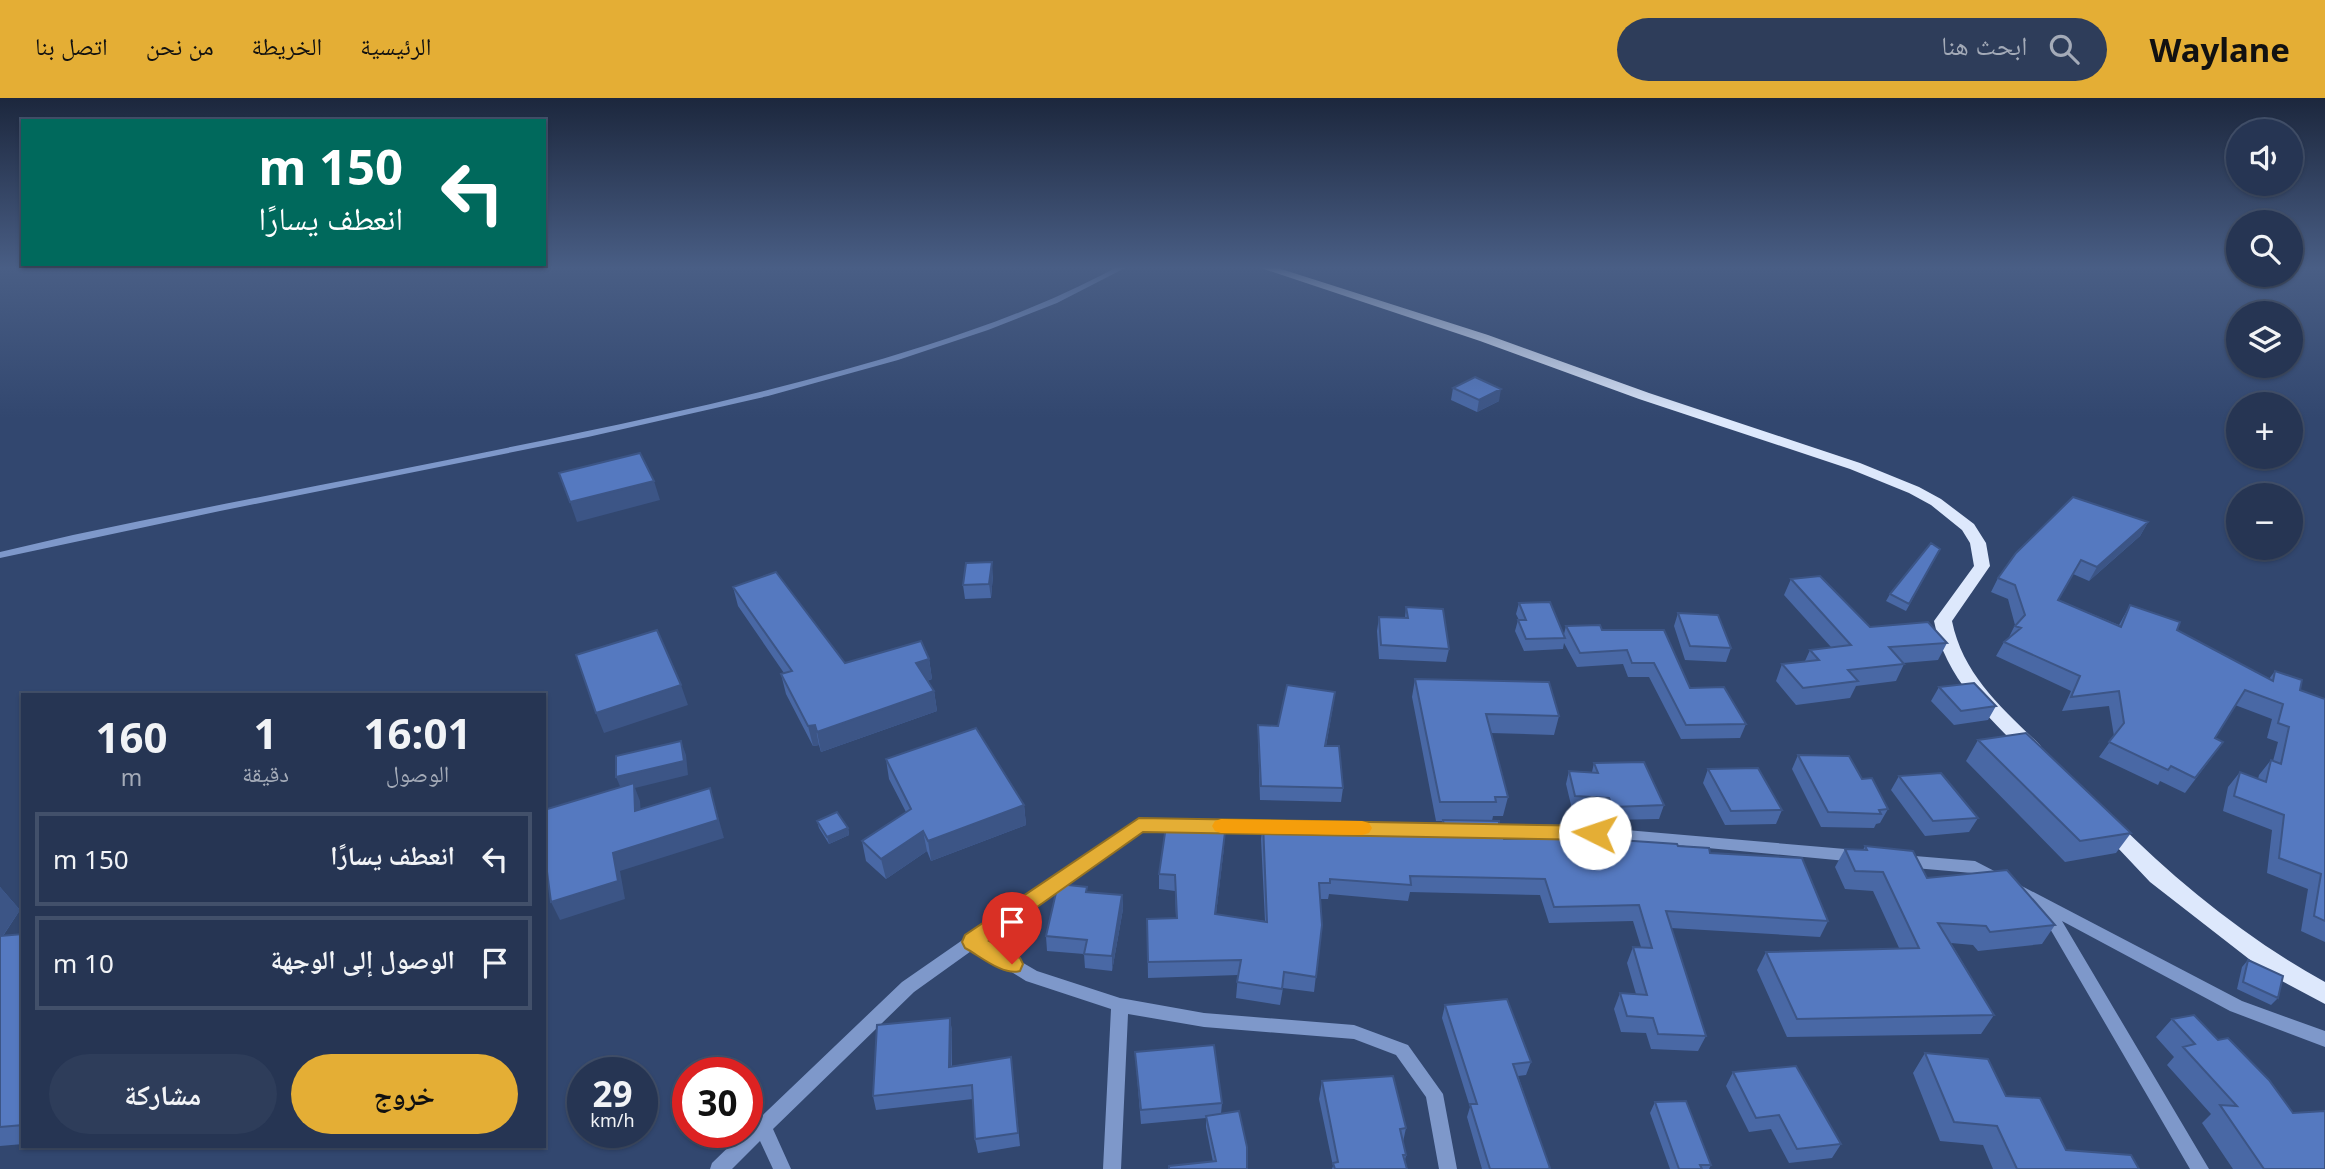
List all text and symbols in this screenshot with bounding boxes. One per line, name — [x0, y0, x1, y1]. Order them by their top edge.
search box — [1617, 18, 2107, 81]
text: ابحث هنا — [1941, 27, 2027, 63]
text: Waylane — [2149, 27, 2290, 72]
text: اتصل بنا — [35, 29, 108, 62]
text: من نحن — [146, 29, 214, 62]
text: الخريطة — [252, 29, 322, 62]
text: الرئيسية — [360, 29, 431, 62]
icon: search — [2045, 30, 2083, 68]
map controls — [2226, 119, 2303, 560]
button: sound — [2226, 119, 2303, 196]
text: 150 m — [258, 133, 403, 199]
icon: left — [427, 147, 518, 238]
text: انعطف يسارًا — [258, 196, 403, 239]
button: search — [2226, 210, 2303, 287]
button: layers — [2226, 301, 2303, 378]
button: + — [2226, 392, 2303, 469]
button: − — [2226, 483, 2303, 560]
text: 1 — [254, 704, 278, 761]
text: 16:01 — [364, 704, 471, 761]
text: 160 — [96, 708, 168, 765]
text: دقيقة — [242, 757, 289, 789]
text: الوصول — [386, 757, 449, 789]
text: m — [121, 761, 142, 793]
position arrow — [1558, 796, 1632, 870]
text: انعطف يسارًا — [330, 837, 455, 873]
icon: left — [476, 840, 514, 878]
text: 150 m — [53, 841, 129, 877]
pin — [982, 892, 1042, 964]
icon: arrive — [993, 903, 1031, 941]
text: الوصول إلى الوجهة — [271, 941, 455, 977]
icon: arrive — [476, 944, 514, 982]
text: 10 m — [53, 945, 114, 981]
button: مشاركة — [49, 1054, 277, 1134]
button: خروج — [291, 1054, 518, 1134]
speed limit sign: 30 — [672, 1057, 763, 1148]
text: 29 — [592, 1070, 633, 1117]
text: km/h — [590, 1108, 635, 1132]

